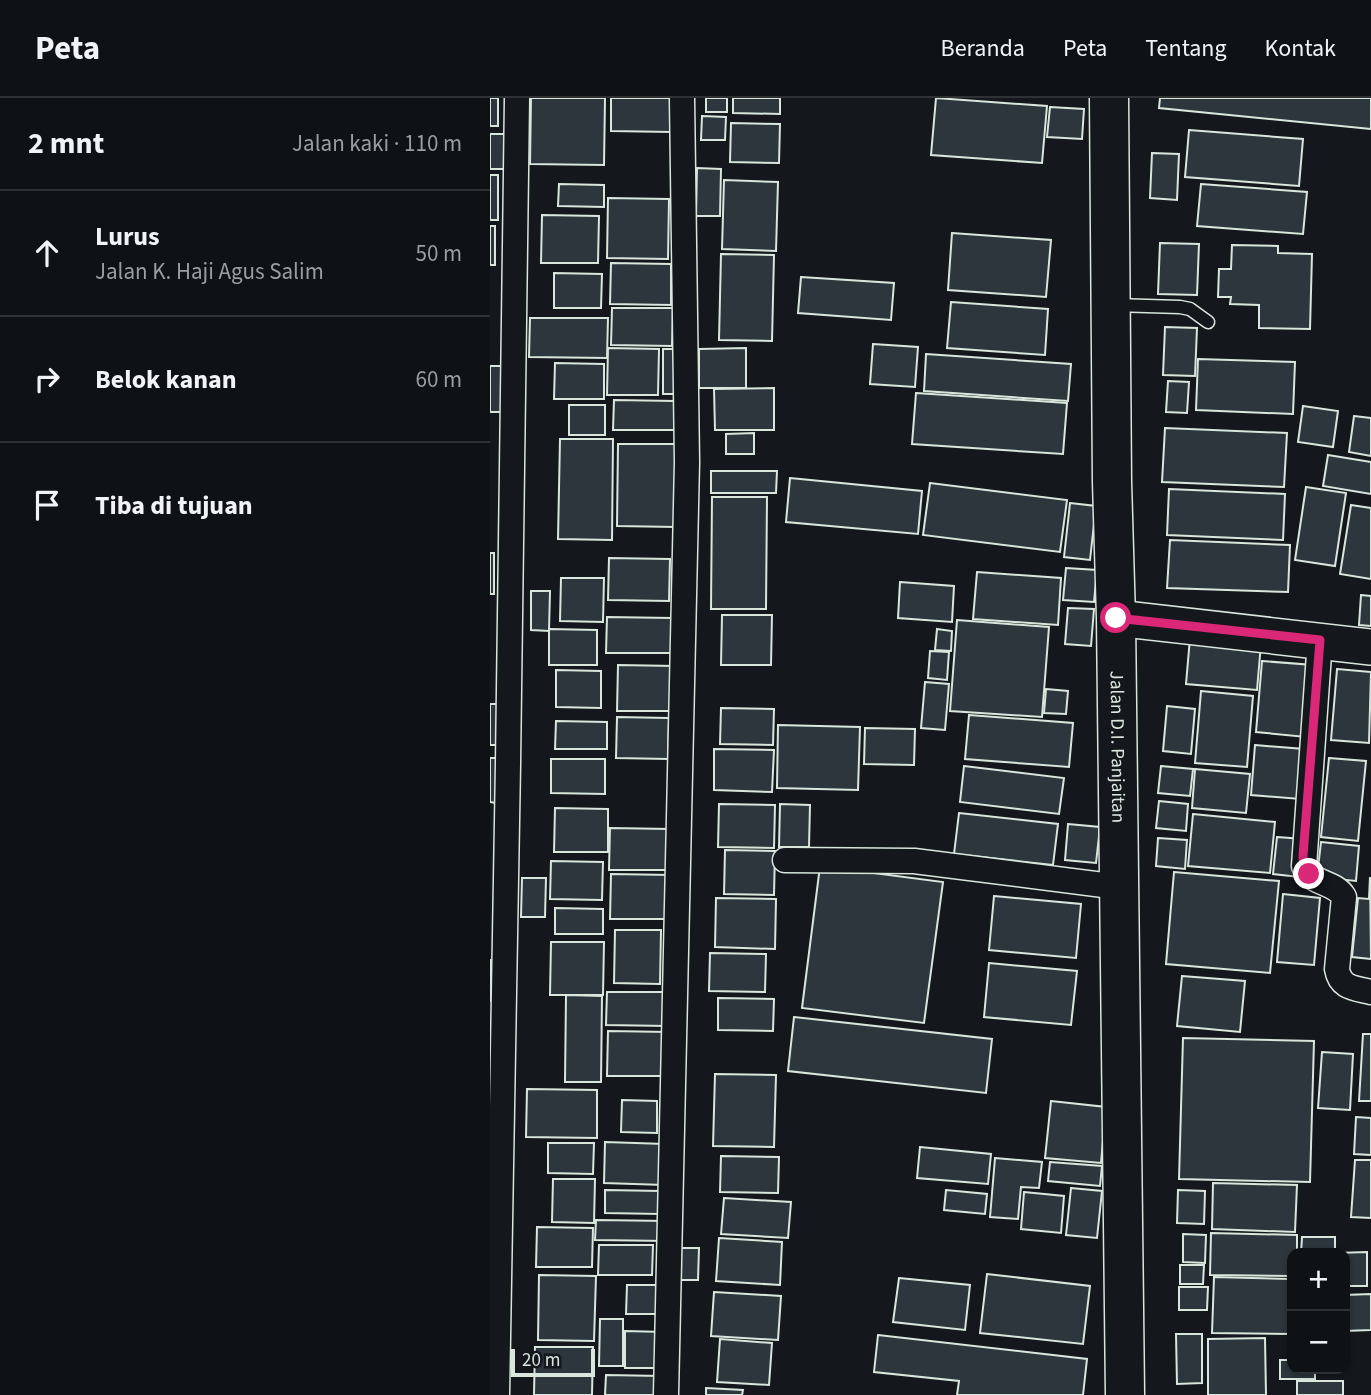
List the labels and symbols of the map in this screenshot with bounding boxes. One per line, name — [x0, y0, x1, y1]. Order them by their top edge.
route start — [1100, 602, 1131, 633]
street label: Jalan D.I. Panjaitan — [1103, 671, 1132, 823]
route end — [1293, 858, 1324, 889]
scale bar — [511, 1346, 595, 1378]

